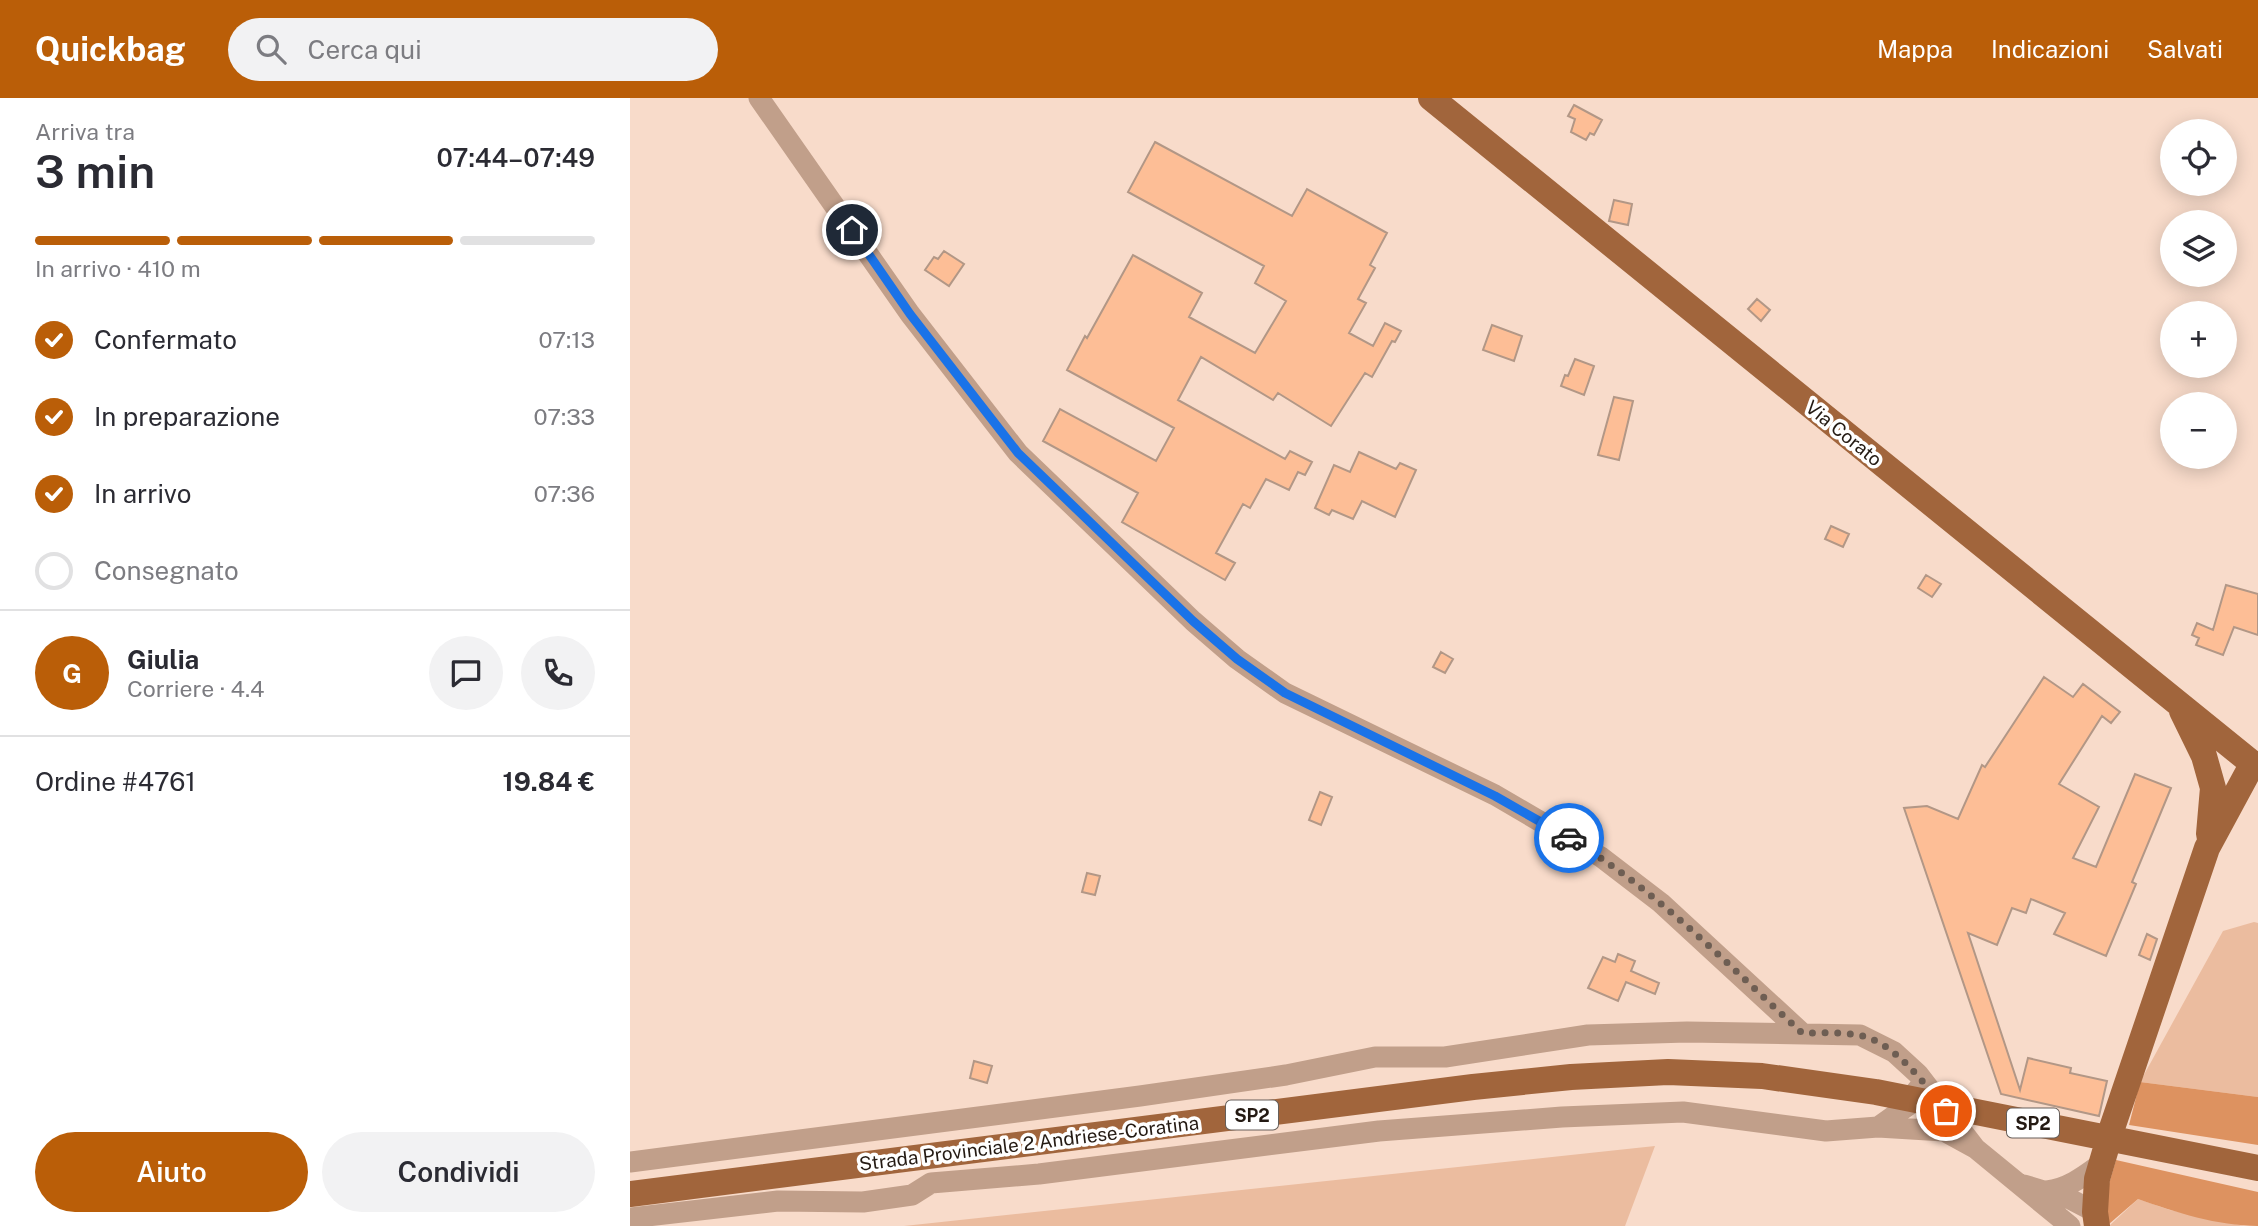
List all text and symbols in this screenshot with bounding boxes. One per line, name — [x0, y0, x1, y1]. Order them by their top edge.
search box — [228, 18, 718, 81]
text: Quickbag — [35, 30, 186, 68]
icon: search — [252, 30, 290, 68]
text: Cerca qui — [308, 34, 422, 65]
text: Mappa — [1877, 35, 1953, 63]
text: Indicazioni — [1991, 35, 2109, 63]
text: Salvati — [2147, 35, 2223, 63]
text: Arriva tra — [35, 118, 135, 145]
map controls — [2160, 119, 2237, 469]
button: locate — [2160, 119, 2237, 196]
text: 07:44–07:49 — [437, 142, 595, 173]
text: 3 min — [35, 144, 155, 198]
pin — [822, 200, 882, 260]
button: layers — [2160, 210, 2237, 287]
icon: home — [833, 211, 871, 249]
text: In arrivo · 410 m — [35, 255, 201, 282]
button: + — [2160, 301, 2237, 378]
icon: check — [35, 321, 73, 359]
text: Confermato — [94, 324, 237, 355]
text: 07:13 — [538, 326, 595, 353]
button: − — [2160, 392, 2237, 469]
street label: Via Corato — [1802, 396, 1886, 470]
icon: check — [35, 398, 73, 436]
text: In preparazione — [94, 401, 280, 432]
text: 07:33 — [534, 403, 595, 430]
icon: check — [35, 475, 73, 513]
text: In arrivo — [94, 478, 191, 509]
text: 07:36 — [534, 480, 595, 507]
text: Consegnato — [94, 555, 239, 586]
button: chat — [429, 636, 503, 710]
button: phone — [521, 636, 595, 710]
text: Giulia — [127, 644, 199, 675]
text: G — [62, 658, 82, 689]
text: Corriere · 4.4 — [127, 675, 264, 702]
text: Ordine #4761 — [35, 766, 196, 797]
text: 19.84 € — [503, 766, 595, 797]
courier — [1534, 803, 1604, 873]
icon: car — [1550, 819, 1588, 857]
pin — [1916, 1081, 1976, 1141]
icon: bag — [1927, 1092, 1965, 1130]
road number: SP2 — [1226, 1100, 1278, 1130]
road number: SP2 — [2007, 1108, 2059, 1138]
street label: Strada Provinciale 2 Andriese-Coratina — [858, 1111, 1200, 1175]
button: Aiuto — [35, 1132, 308, 1212]
button: Condividi — [322, 1132, 595, 1212]

